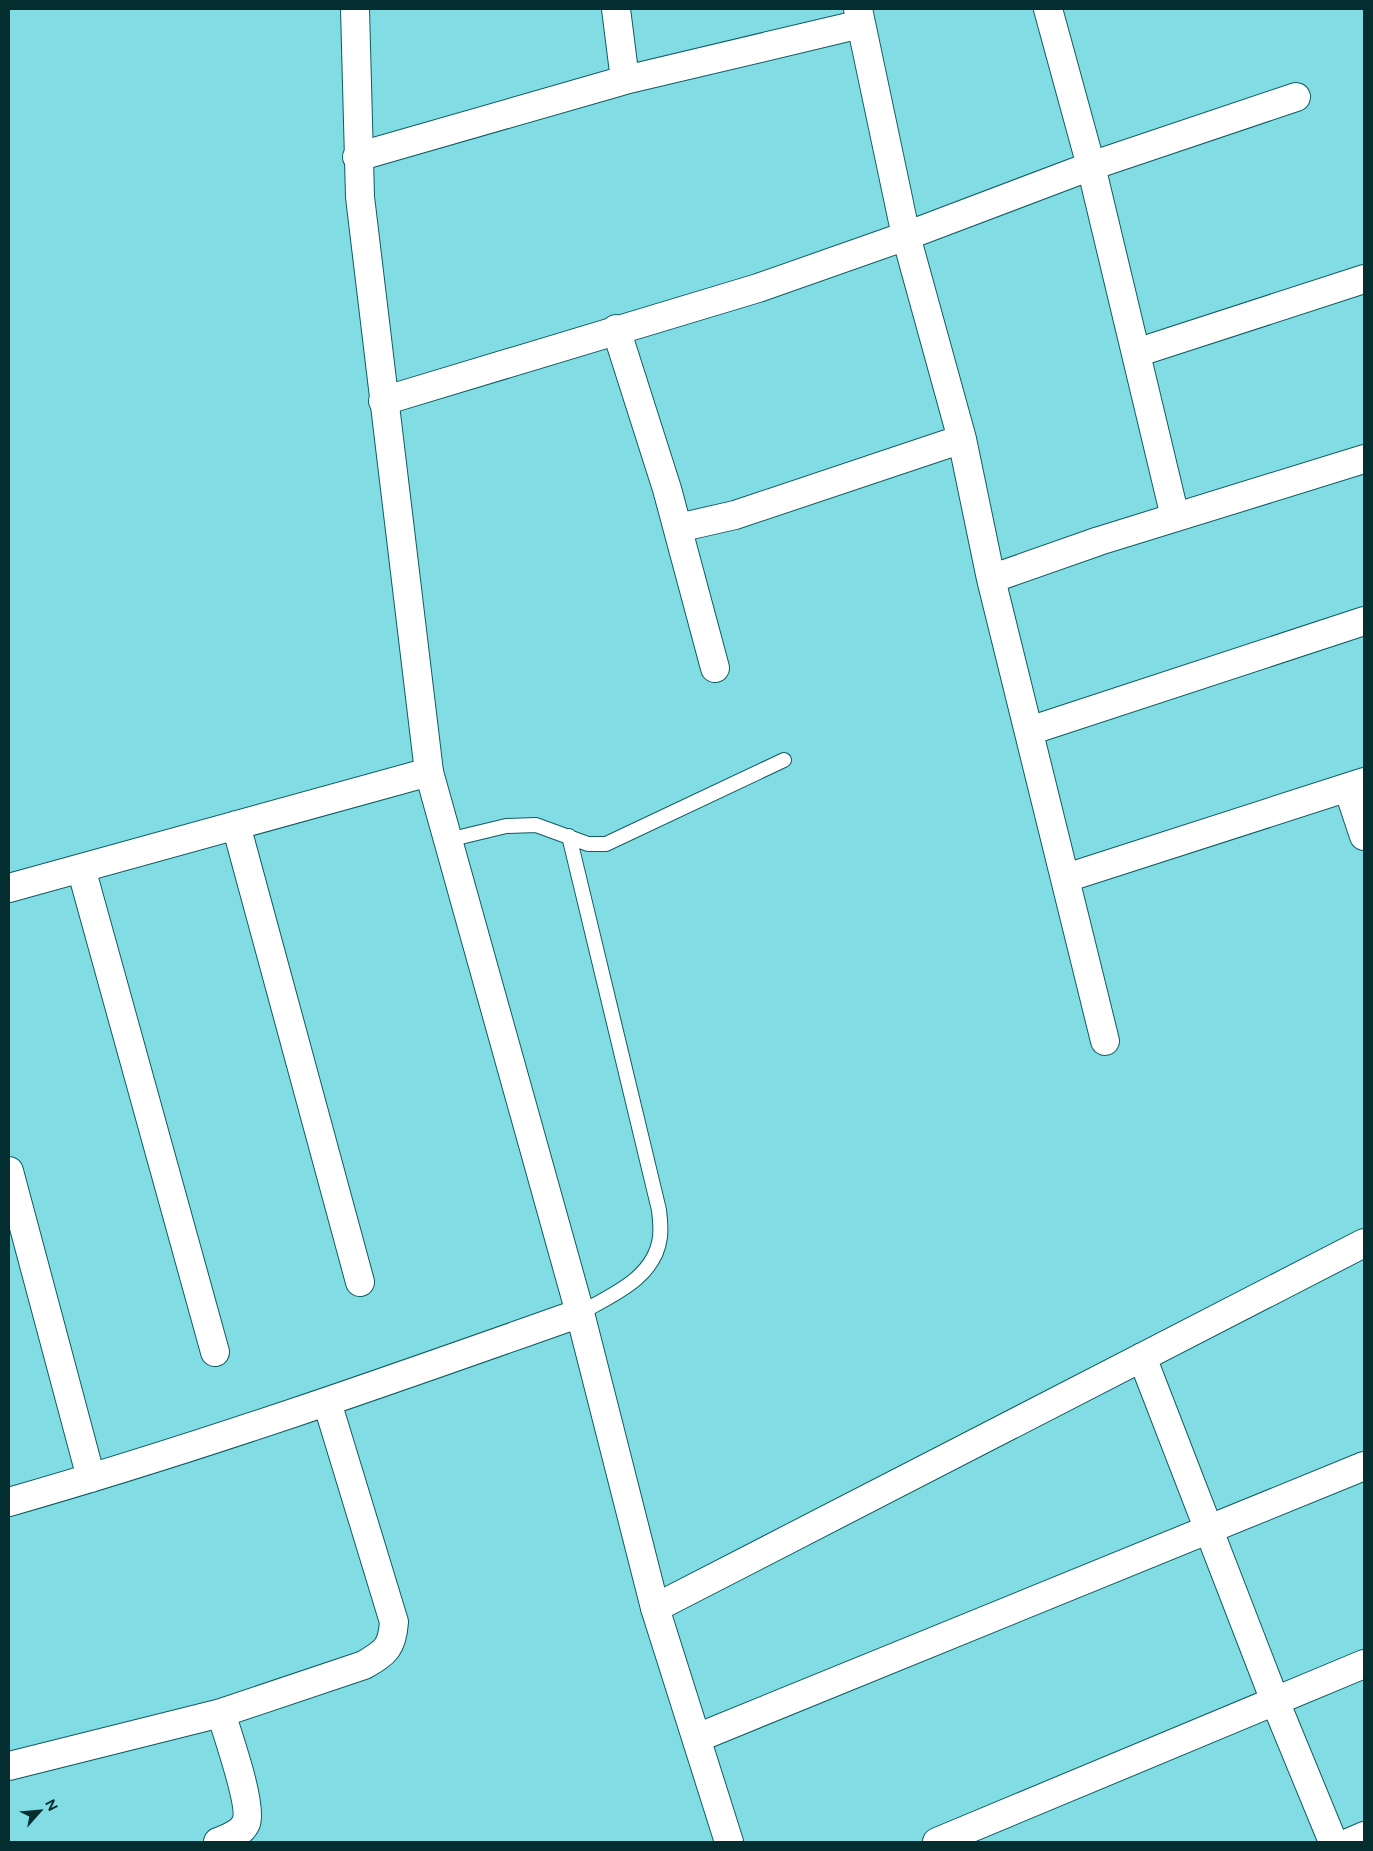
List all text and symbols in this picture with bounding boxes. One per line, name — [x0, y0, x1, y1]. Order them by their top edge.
north arrow — [15, 1786, 65, 1836]
text: N — [41, 1797, 61, 1814]

